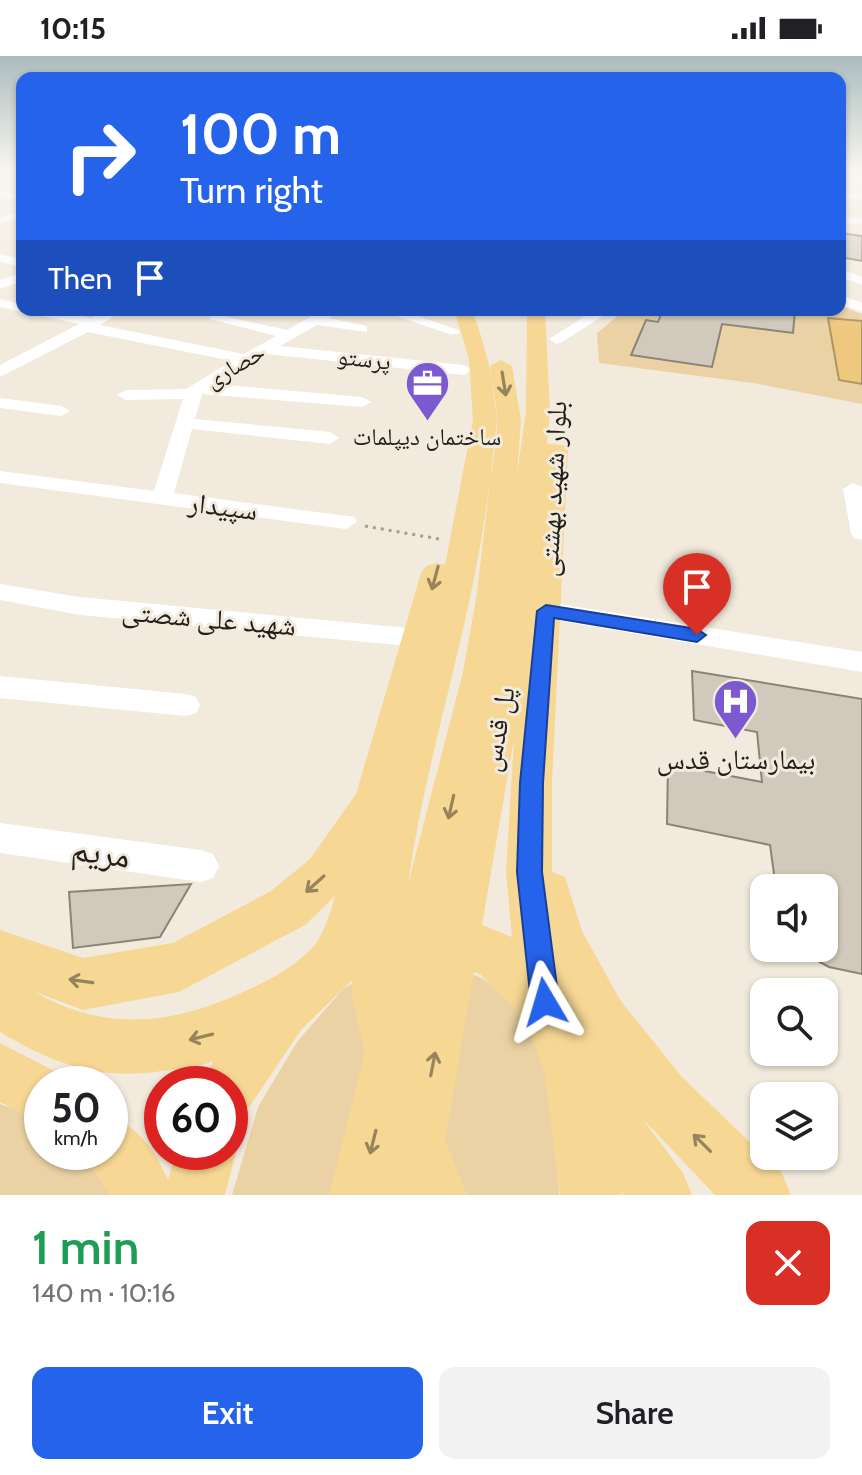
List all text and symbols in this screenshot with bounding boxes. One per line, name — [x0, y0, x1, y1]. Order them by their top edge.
text: 10:15 — [40, 10, 106, 47]
text: 100 m — [180, 100, 341, 168]
icon: right — [48, 104, 152, 208]
text: Turn right — [180, 168, 323, 212]
icon: arrive — [128, 256, 172, 300]
text: Then — [48, 260, 112, 297]
street label: حصاری — [200, 337, 270, 394]
street label: پرستو — [336, 341, 392, 376]
office icon: ساختمان دیپلمات — [403, 359, 451, 422]
one-way arrow — [497, 371, 512, 396]
street label: بلوار شهید بهشتی — [530, 400, 575, 578]
place label: ساختمان دیپلمات — [353, 422, 501, 451]
street label: سپیدار — [185, 485, 259, 527]
pin — [663, 553, 731, 635]
one-way arrow — [427, 565, 442, 591]
icon: arrive — [675, 565, 719, 609]
street label: شهید علی شصتی — [120, 593, 298, 644]
hospital icon: بیمارستان قدس — [712, 678, 760, 741]
street label: پل قدس — [472, 684, 523, 775]
place label: بیمارستان قدس — [657, 742, 815, 777]
one-way arrow — [443, 793, 458, 819]
street label: مریم — [69, 827, 133, 879]
map controls — [750, 874, 838, 1170]
button: sound — [750, 874, 838, 962]
one-way arrow — [305, 875, 325, 893]
position arrow — [503, 960, 587, 1044]
one-way arrow — [68, 973, 94, 988]
button: search — [750, 978, 838, 1066]
one-way arrow — [189, 1030, 215, 1045]
one-way arrow — [426, 1052, 441, 1077]
speed limit sign: 60 — [144, 1066, 248, 1170]
button: layers — [750, 1082, 838, 1170]
text: 50 — [51, 1083, 101, 1132]
text: km/h — [54, 1126, 98, 1150]
one-way arrow — [365, 1128, 380, 1154]
one-way arrow — [692, 1133, 712, 1152]
text: 1 min — [32, 1218, 139, 1276]
button: close — [746, 1221, 830, 1305]
text: 140 m · 10:16 — [32, 1277, 175, 1309]
button: Exit — [32, 1367, 423, 1459]
button: Share — [439, 1367, 830, 1459]

